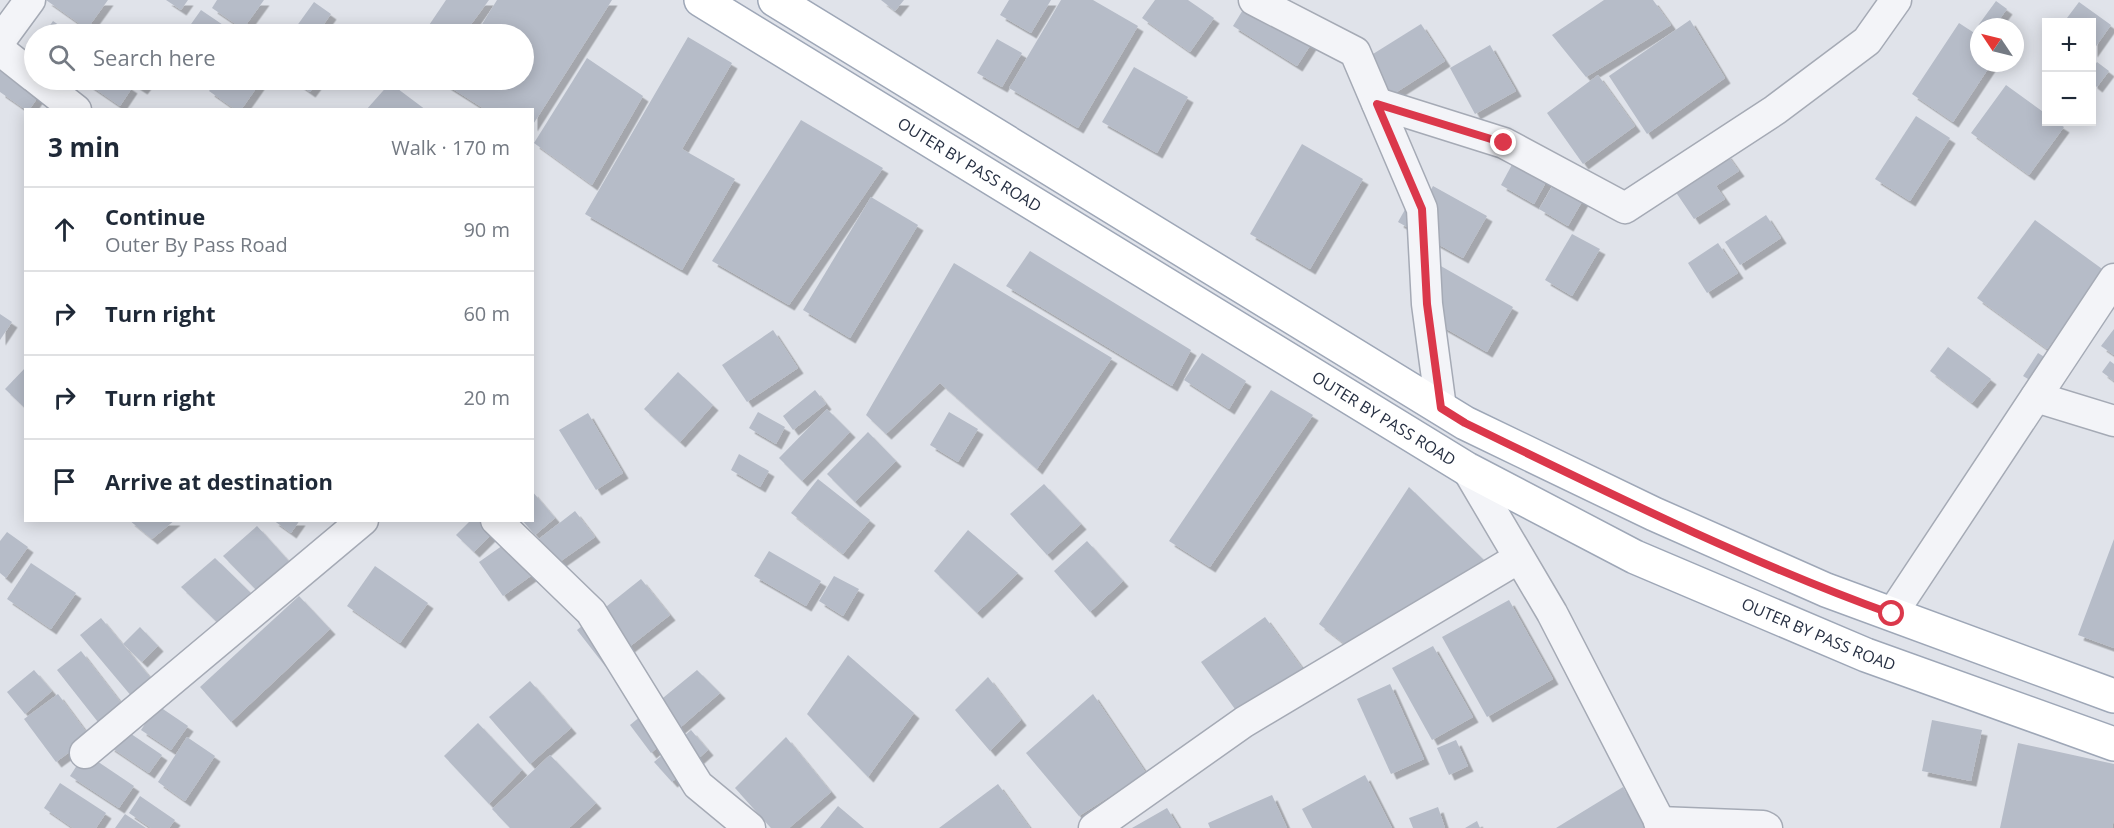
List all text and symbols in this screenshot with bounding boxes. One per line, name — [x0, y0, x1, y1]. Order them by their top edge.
north arrow — [1970, 18, 2024, 72]
map controls — [2042, 18, 2096, 126]
button: + — [2042, 18, 2096, 72]
search box — [24, 24, 534, 90]
icon: search — [45, 41, 78, 74]
text: Search here — [93, 42, 216, 72]
button: − — [2042, 72, 2096, 126]
street label: OUTER BY PASS ROAD — [894, 112, 1046, 217]
text: 3 min — [48, 129, 120, 165]
route end — [1490, 129, 1516, 155]
text: Walk · 170 m — [391, 134, 510, 161]
text: Continue — [105, 201, 205, 231]
icon: ahead — [48, 213, 81, 246]
text: 90 m — [463, 216, 510, 243]
text: Outer By Pass Road — [105, 231, 288, 258]
icon: right — [48, 297, 81, 330]
text: Turn right — [105, 298, 216, 328]
text: 60 m — [463, 300, 510, 327]
street label: OUTER BY PASS ROAD — [1308, 366, 1460, 471]
icon: right — [48, 381, 81, 414]
text: Turn right — [105, 382, 216, 412]
text: 20 m — [463, 384, 510, 411]
icon: arrive — [48, 465, 81, 498]
text: Arrive at destination — [105, 466, 333, 496]
street label: OUTER BY PASS ROAD — [1738, 592, 1899, 676]
route start — [1878, 600, 1904, 626]

